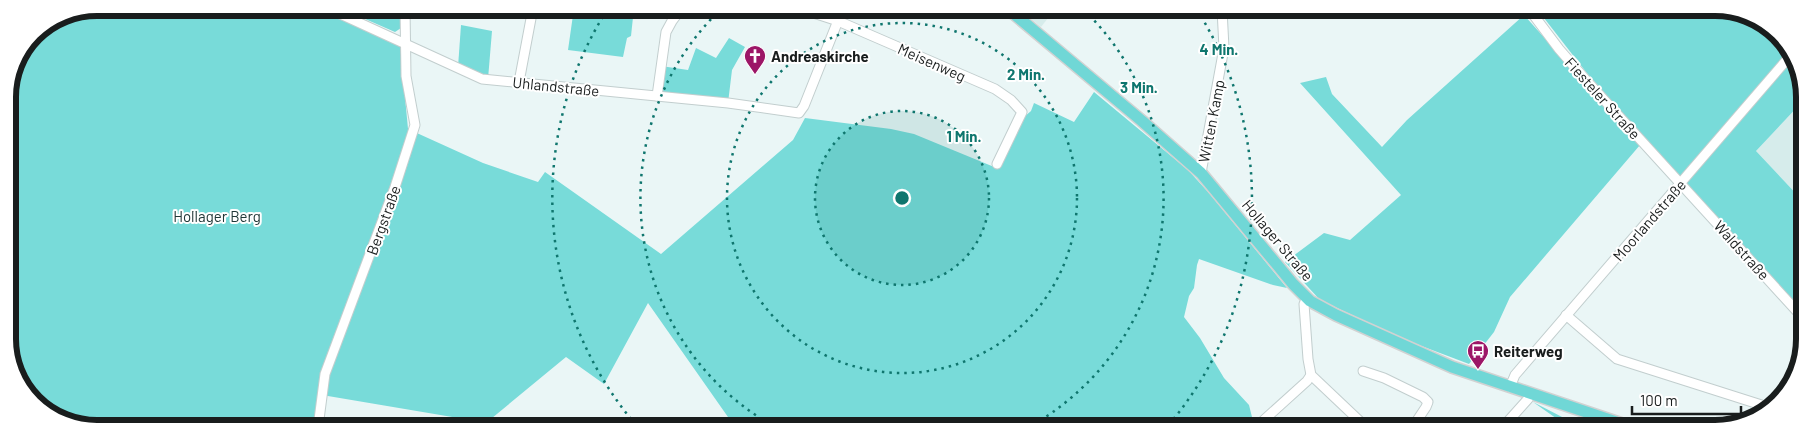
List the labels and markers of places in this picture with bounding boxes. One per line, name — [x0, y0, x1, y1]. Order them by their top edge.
church icon: Andreaskirche — [743, 44, 767, 75]
place label: Andreaskirche — [771, 47, 869, 65]
centre of rings — [893, 189, 911, 207]
bus stop icon: Reiterweg — [1466, 339, 1490, 370]
place label: Reiterweg — [1494, 342, 1563, 360]

